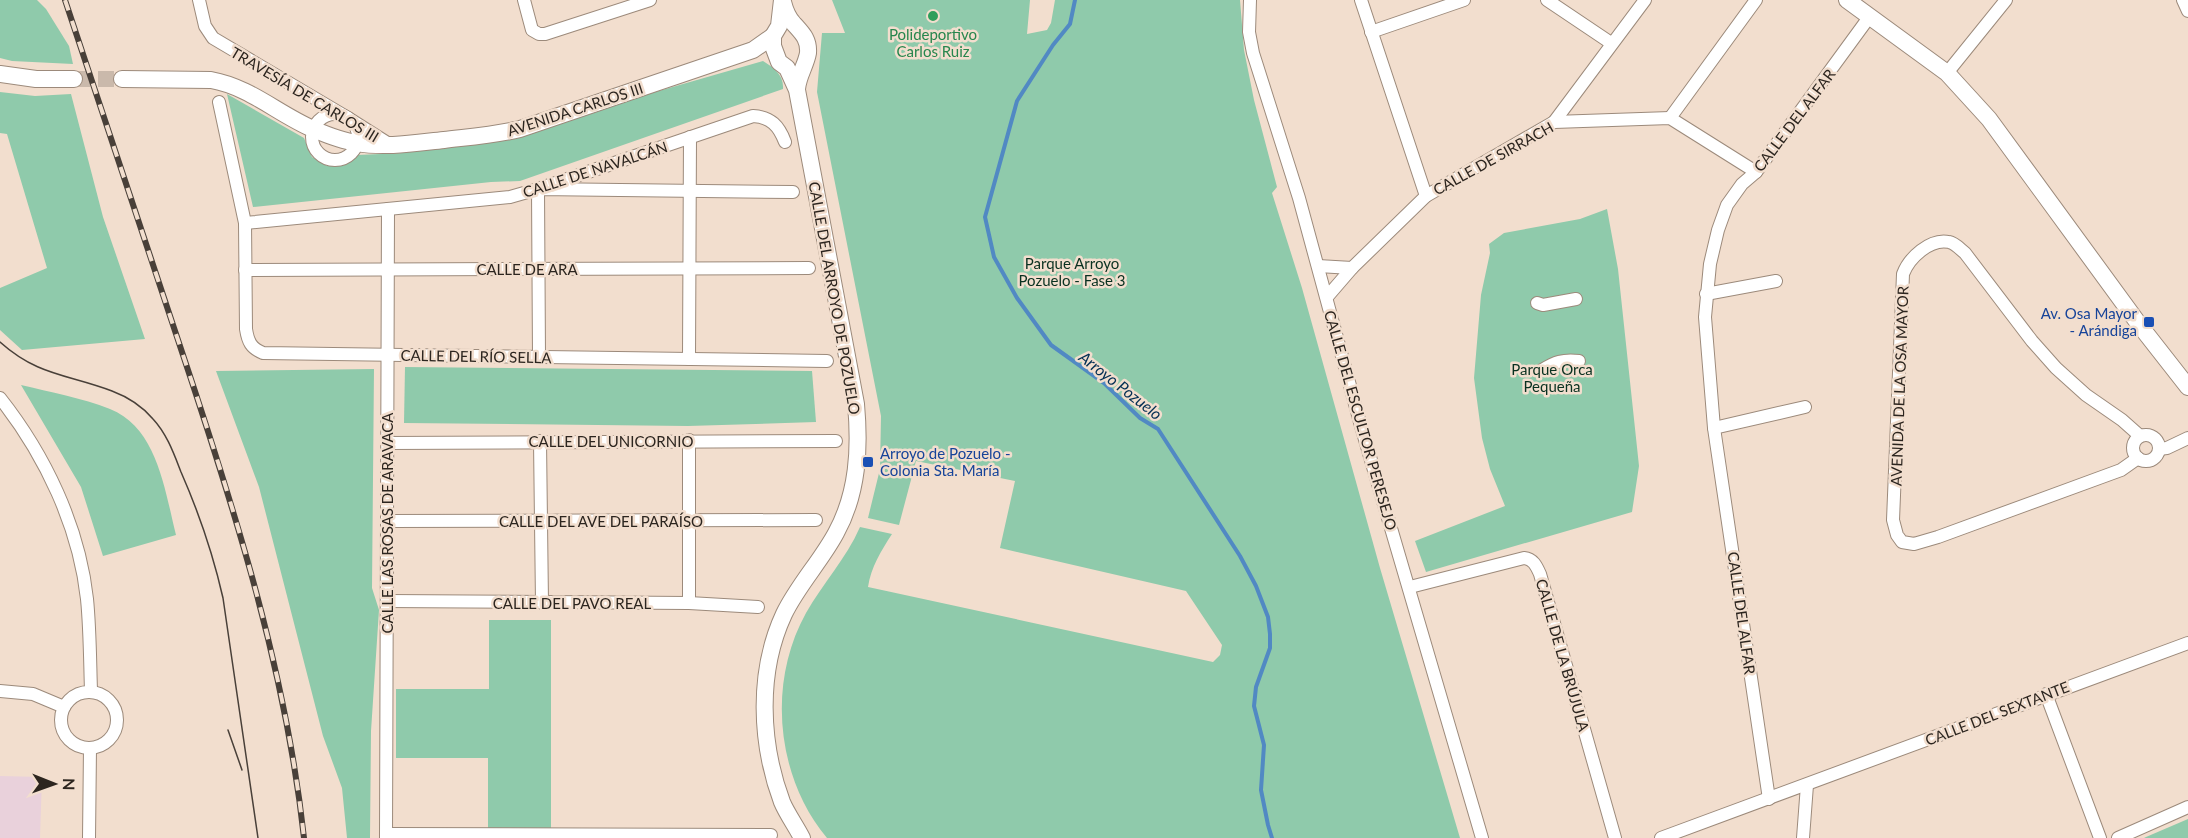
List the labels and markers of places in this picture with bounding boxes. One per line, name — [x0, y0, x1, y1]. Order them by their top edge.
marker: Polideportivo Carlos Ruiz — [926, 9, 940, 23]
place label: Polideportivo Carlos Ruiz — [889, 25, 977, 60]
place label: Av. Osa Mayor - Arándiga — [2041, 304, 2138, 339]
marker: Av. Osa Mayor - Arándiga — [2142, 315, 2156, 329]
place label: Arroyo de Pozuelo - Colonia Sta. María — [880, 444, 1011, 479]
marker: Arroyo de Pozuelo - Colonia Sta. María — [861, 455, 875, 469]

